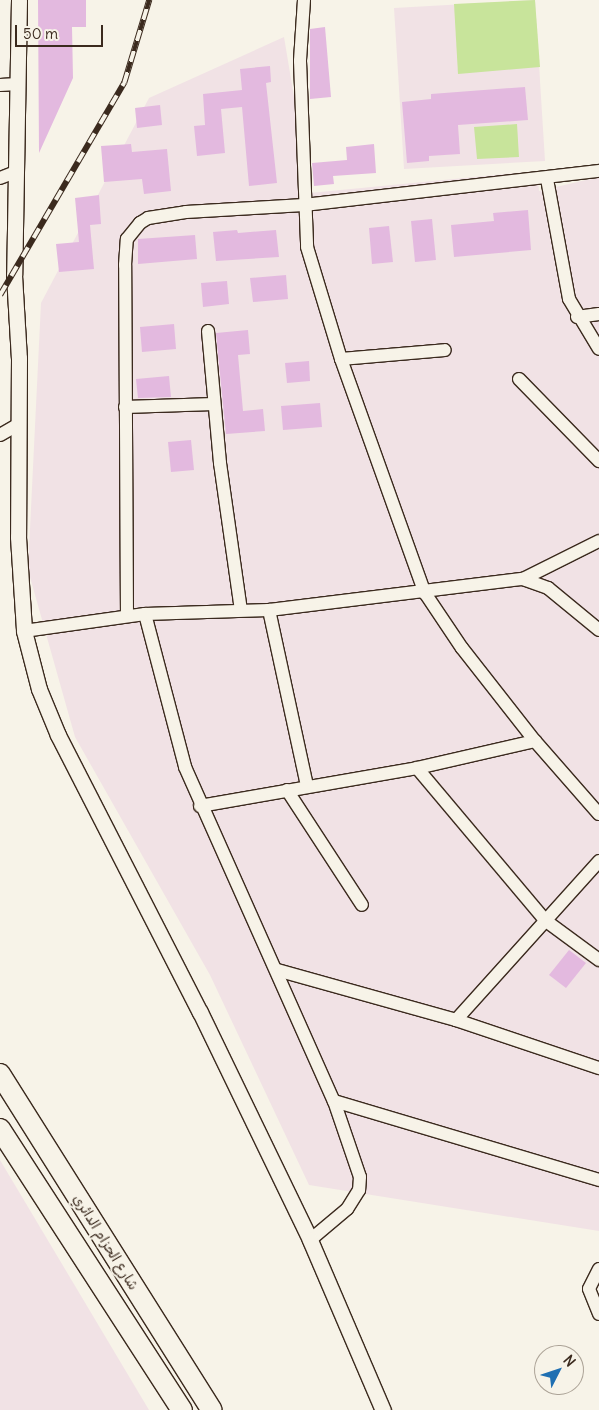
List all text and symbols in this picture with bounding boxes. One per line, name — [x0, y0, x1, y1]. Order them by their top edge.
scale bar — [18, 15, 105, 47]
text: 50 m — [23, 24, 58, 43]
street label: شارع الحزام الدائري — [70, 1191, 142, 1293]
north arrow — [534, 1345, 584, 1395]
text: N — [560, 1351, 580, 1370]

